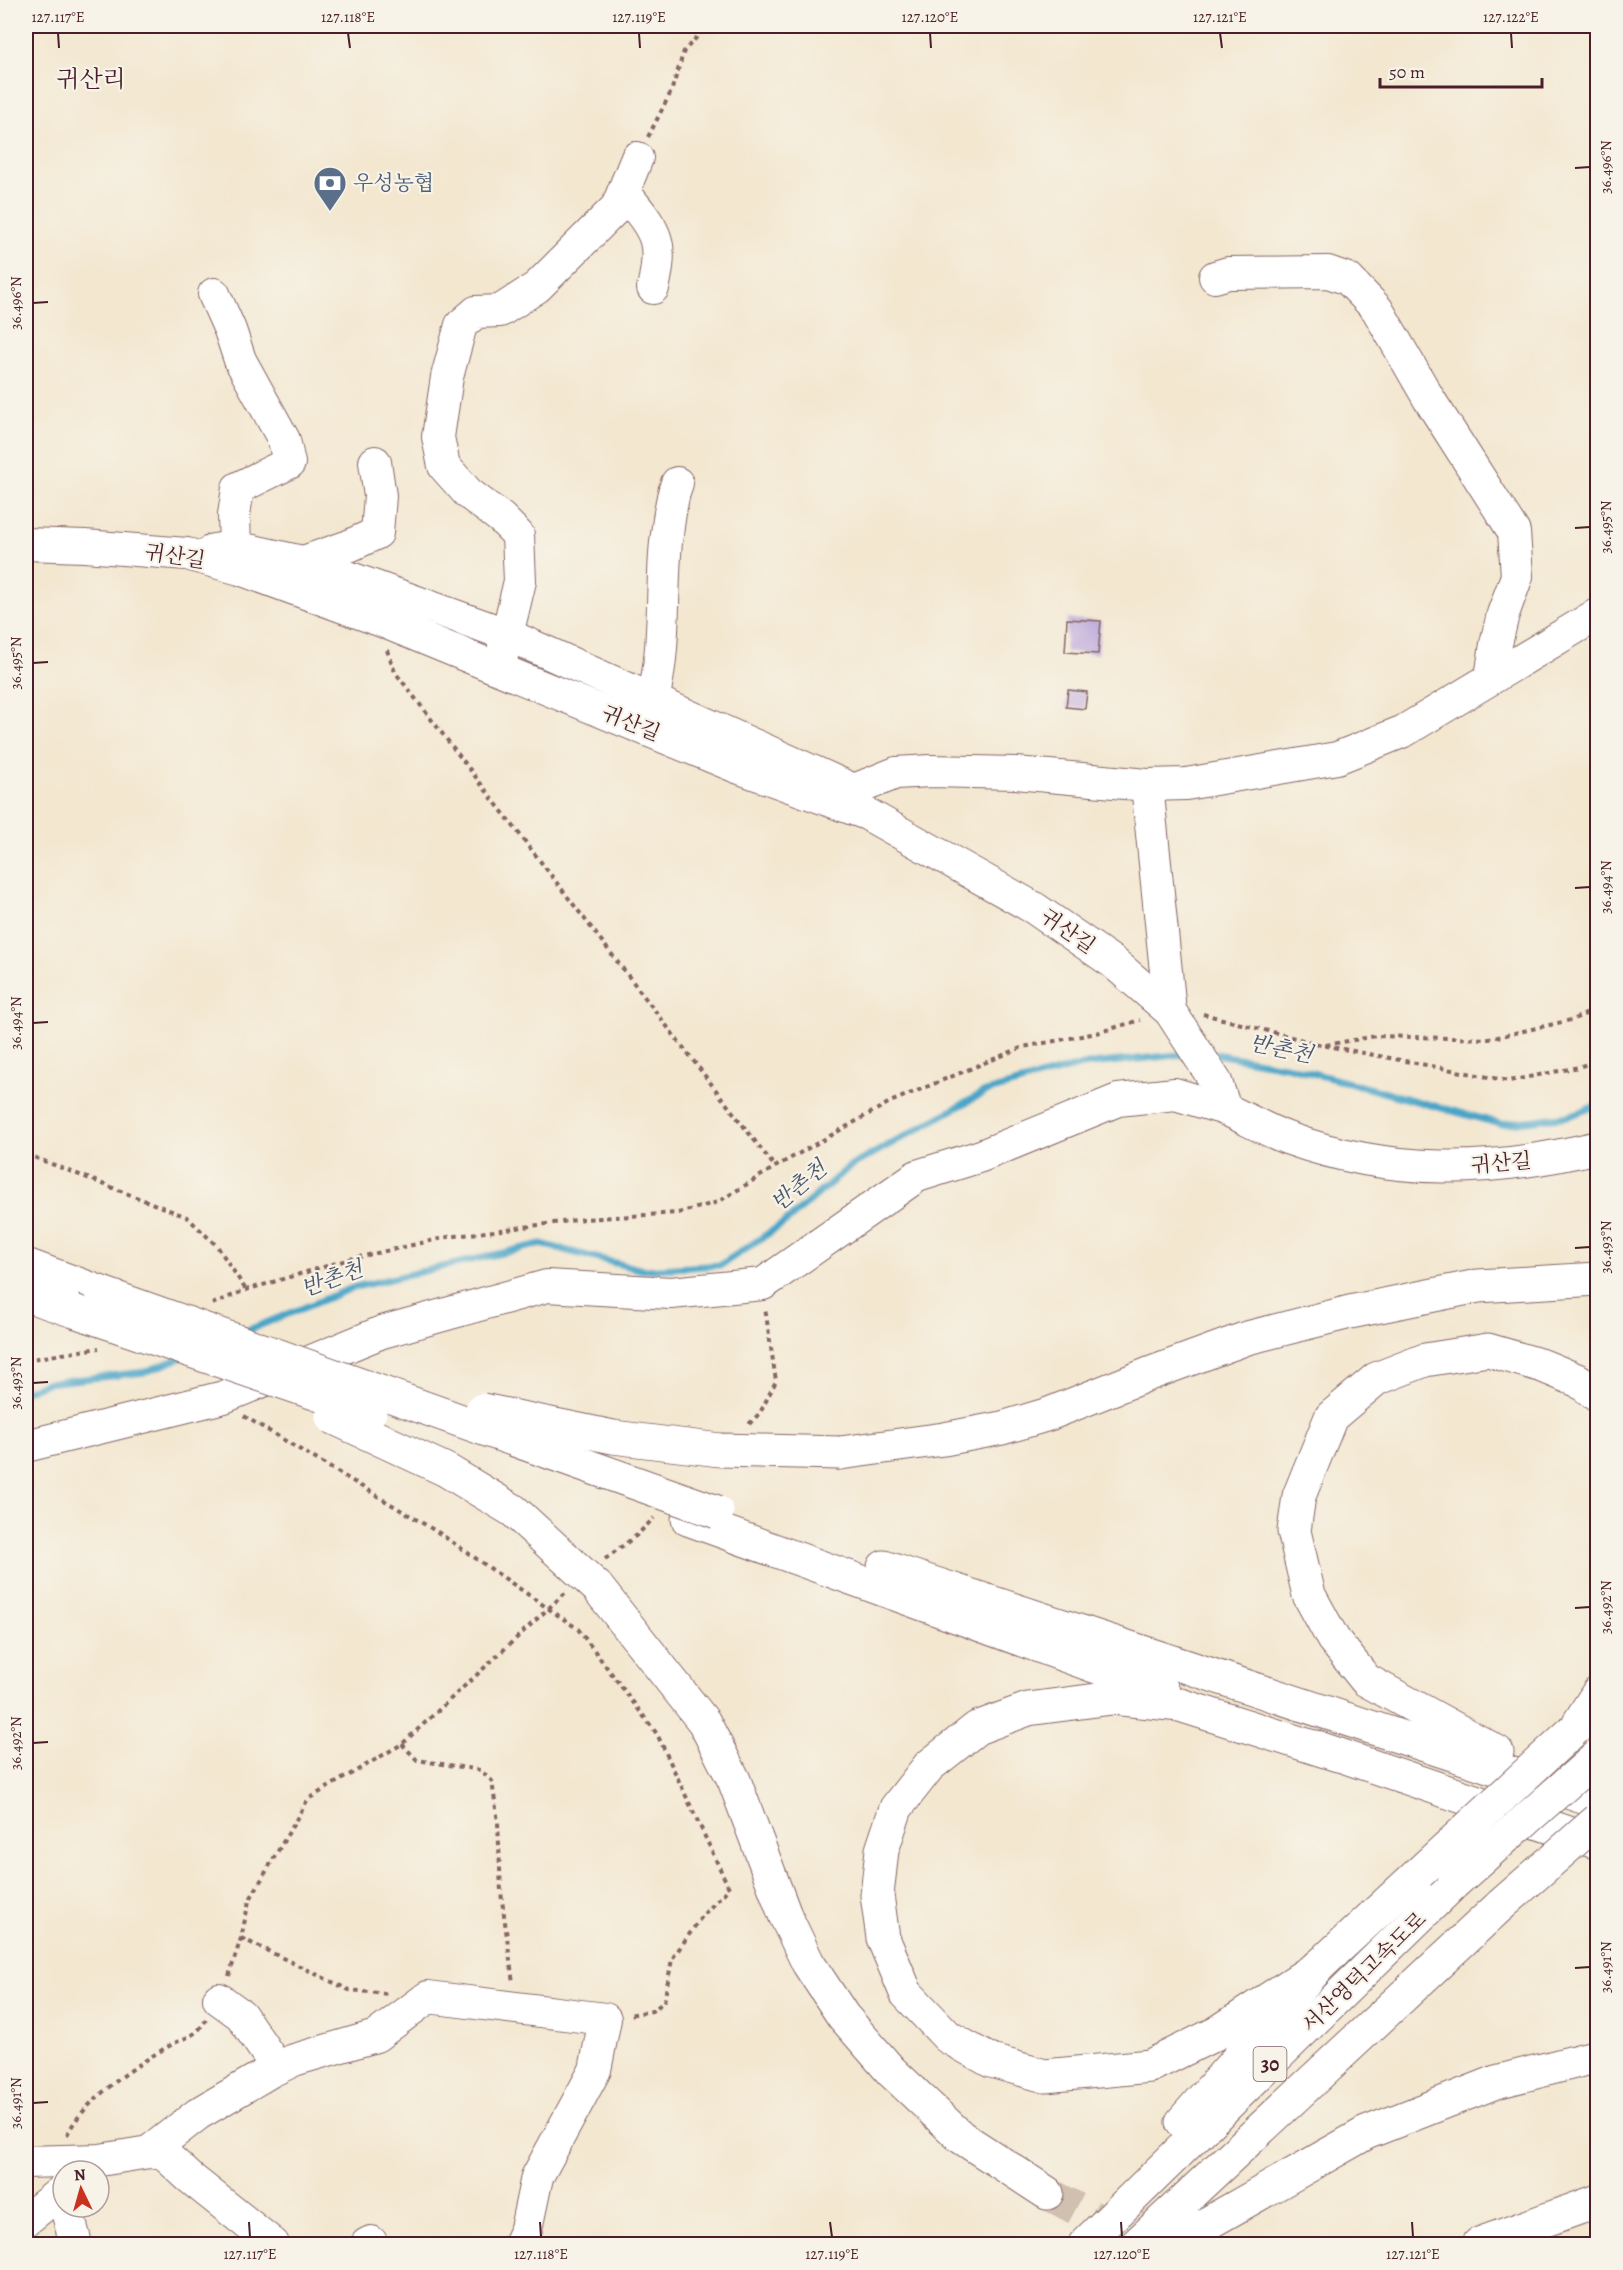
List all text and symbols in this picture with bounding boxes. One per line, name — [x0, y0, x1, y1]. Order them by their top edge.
text: 127.117°E — [31, 7, 85, 27]
text: 127.118°E — [321, 7, 375, 27]
text: 127.119°E — [612, 7, 666, 27]
text: 127.120°E — [902, 7, 958, 27]
text: 127.121°E — [1193, 7, 1247, 27]
text: 127.122°E — [1483, 7, 1539, 27]
scale bar — [1380, 51, 1542, 89]
text: 50 m — [1389, 60, 1425, 84]
district label: 귀산리 — [56, 63, 126, 95]
text: 36.496°N — [1596, 140, 1616, 194]
bank icon: 우성농협 — [312, 165, 348, 212]
place label: 우성농협 — [353, 169, 434, 197]
text: 36.496°N — [6, 276, 26, 330]
text: 36.495°N — [1596, 500, 1616, 554]
street label: 귀산길 — [143, 537, 207, 575]
text: 36.495°N — [6, 636, 26, 690]
street label: 귀산길 — [598, 699, 664, 747]
text: 36.494°N — [1596, 860, 1616, 914]
street label: 귀산길 — [1035, 902, 1101, 960]
text: 36.494°N — [6, 996, 26, 1050]
water label: 반촌천 — [1247, 1028, 1317, 1071]
street label: 귀산길 — [1469, 1146, 1533, 1180]
water label: 반촌천 — [765, 1153, 834, 1218]
text: 36.493°N — [1596, 1220, 1616, 1273]
water label: 반촌천 — [297, 1253, 369, 1304]
text: 36.493°N — [6, 1356, 26, 1409]
text: 36.492°N — [1596, 1580, 1616, 1634]
text: 36.492°N — [6, 1716, 26, 1770]
street label: 서산영덕고속도로 — [1296, 1906, 1432, 2038]
text: 36.491°N — [1596, 1941, 1616, 1993]
road number: 30 — [1254, 2047, 1286, 2081]
text: 36.491°N — [6, 2077, 26, 2129]
north arrow — [51, 2159, 111, 2219]
text: N — [73, 2164, 87, 2187]
text: 127.117°E — [223, 2244, 277, 2264]
text: 127.118°E — [514, 2244, 568, 2264]
text: 127.119°E — [805, 2244, 859, 2264]
text: 127.120°E — [1094, 2244, 1150, 2264]
text: 127.121°E — [1386, 2244, 1440, 2264]

